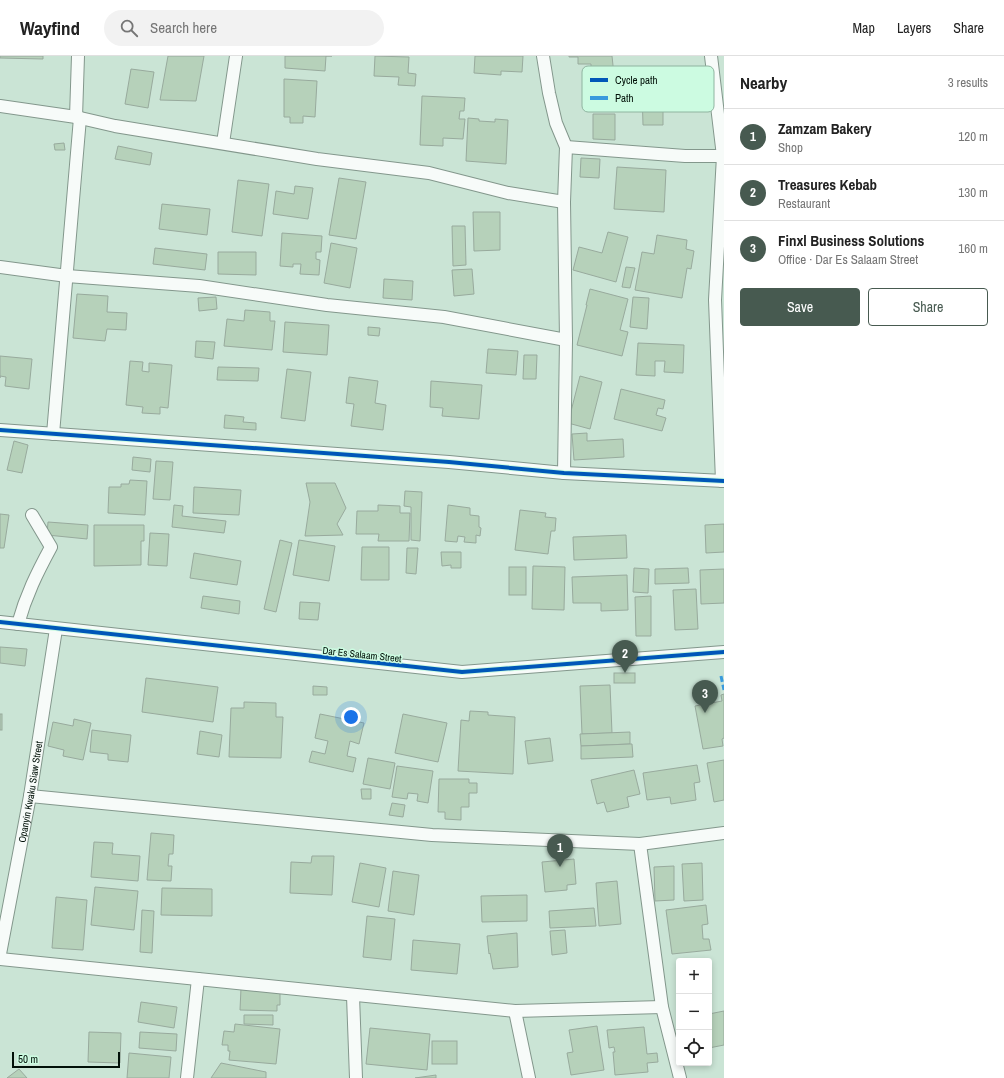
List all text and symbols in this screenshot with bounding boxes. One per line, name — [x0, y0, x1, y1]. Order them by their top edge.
search box — [104, 10, 384, 46]
text: Wayfind — [20, 15, 80, 41]
icon: search — [118, 17, 140, 39]
text: Search here — [150, 17, 217, 38]
text: Map — [853, 19, 875, 37]
text: Layers — [897, 19, 931, 37]
text: Share — [953, 19, 984, 37]
legend — [582, 66, 714, 112]
text: Nearby — [740, 71, 787, 94]
text: Cycle path — [615, 73, 658, 87]
text: 3 results — [948, 74, 988, 91]
text: Path — [615, 91, 634, 105]
text: Zamzam Bakery — [778, 118, 872, 139]
text: 1 — [750, 128, 756, 145]
text: 120 m — [958, 128, 988, 145]
text: Shop — [778, 139, 803, 156]
text: Treasures Kebab — [778, 174, 877, 195]
text: 2 — [750, 184, 756, 201]
text: 130 m — [958, 184, 988, 201]
text: Restaurant — [778, 195, 830, 212]
text: Finxl Business Solutions — [778, 230, 924, 251]
text: 3 — [750, 240, 756, 257]
text: 160 m — [958, 240, 988, 257]
text: Office · Dar Es Salaam Street — [778, 251, 918, 268]
button: Save — [740, 288, 860, 326]
button: Share — [868, 288, 988, 326]
pin: 2 — [612, 640, 638, 673]
street label: Dar Es Salaam Street — [322, 644, 403, 665]
pin: 3 — [692, 680, 718, 713]
your location — [341, 707, 361, 727]
street label: Opanyin Kwaku Siaw Street — [15, 740, 46, 844]
pin: 1 — [547, 834, 573, 867]
map controls — [676, 958, 712, 1066]
button: + — [676, 958, 712, 994]
button: − — [676, 994, 712, 1030]
button: locate — [676, 1030, 712, 1066]
scale bar — [12, 1050, 120, 1069]
text: 50 m — [18, 1052, 38, 1066]

